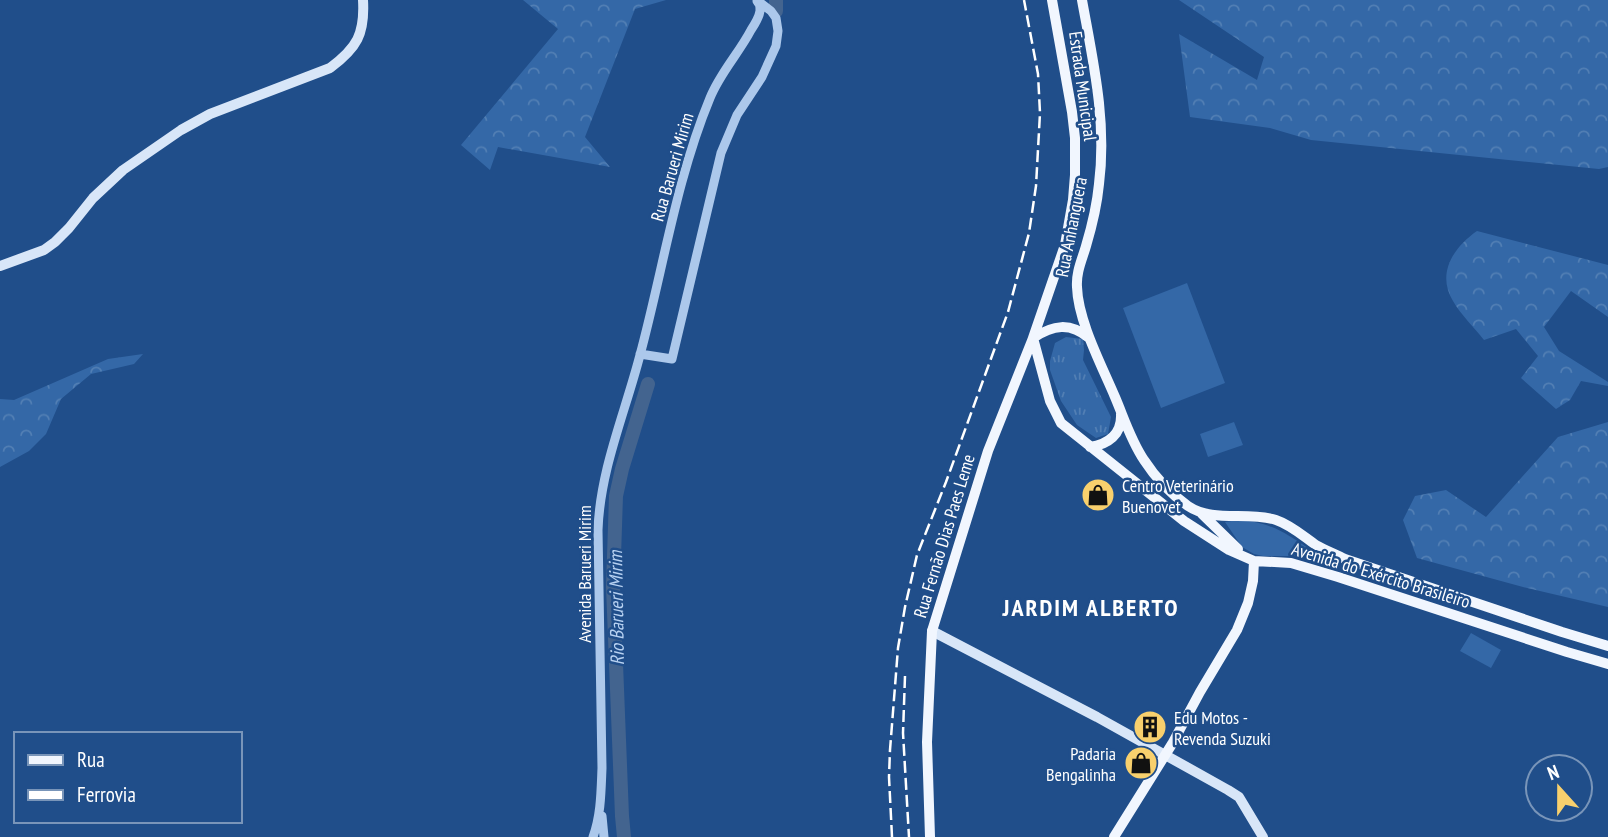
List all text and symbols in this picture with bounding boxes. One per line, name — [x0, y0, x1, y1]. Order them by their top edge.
street label: Estrada Municipal — [1064, 30, 1102, 143]
street label: Rua Barueri Mirim — [646, 110, 698, 224]
street label: Rua Anhanguera — [1050, 175, 1092, 279]
street label: Rua Fernão Dias Paes Leme — [908, 451, 980, 621]
place label: Centro Veterinário Buenovet — [1122, 474, 1234, 518]
shop icon: Centro Veterinário Buenovet — [1079, 476, 1117, 514]
street label: Avenida Barueri Mirim — [573, 505, 596, 643]
street label: Avenida do Exército Brasileiro — [1289, 537, 1473, 613]
water label: Rio Barueri Mirim — [603, 549, 629, 666]
district label: JARDIM ALBERTO — [1001, 592, 1180, 623]
place label: Edu Motos - Revenda Suzuki — [1174, 706, 1271, 750]
building icon: Edu Motos - Revenda Suzuki — [1131, 708, 1169, 746]
legend — [14, 732, 242, 823]
place label: Padaria Bengalinha — [1046, 742, 1116, 786]
shop icon: Padaria Bengalinha — [1122, 744, 1160, 782]
text: Rua — [77, 746, 105, 773]
north arrow — [1524, 753, 1594, 823]
text: N — [1544, 759, 1562, 785]
text: Ferrovia — [77, 781, 136, 808]

